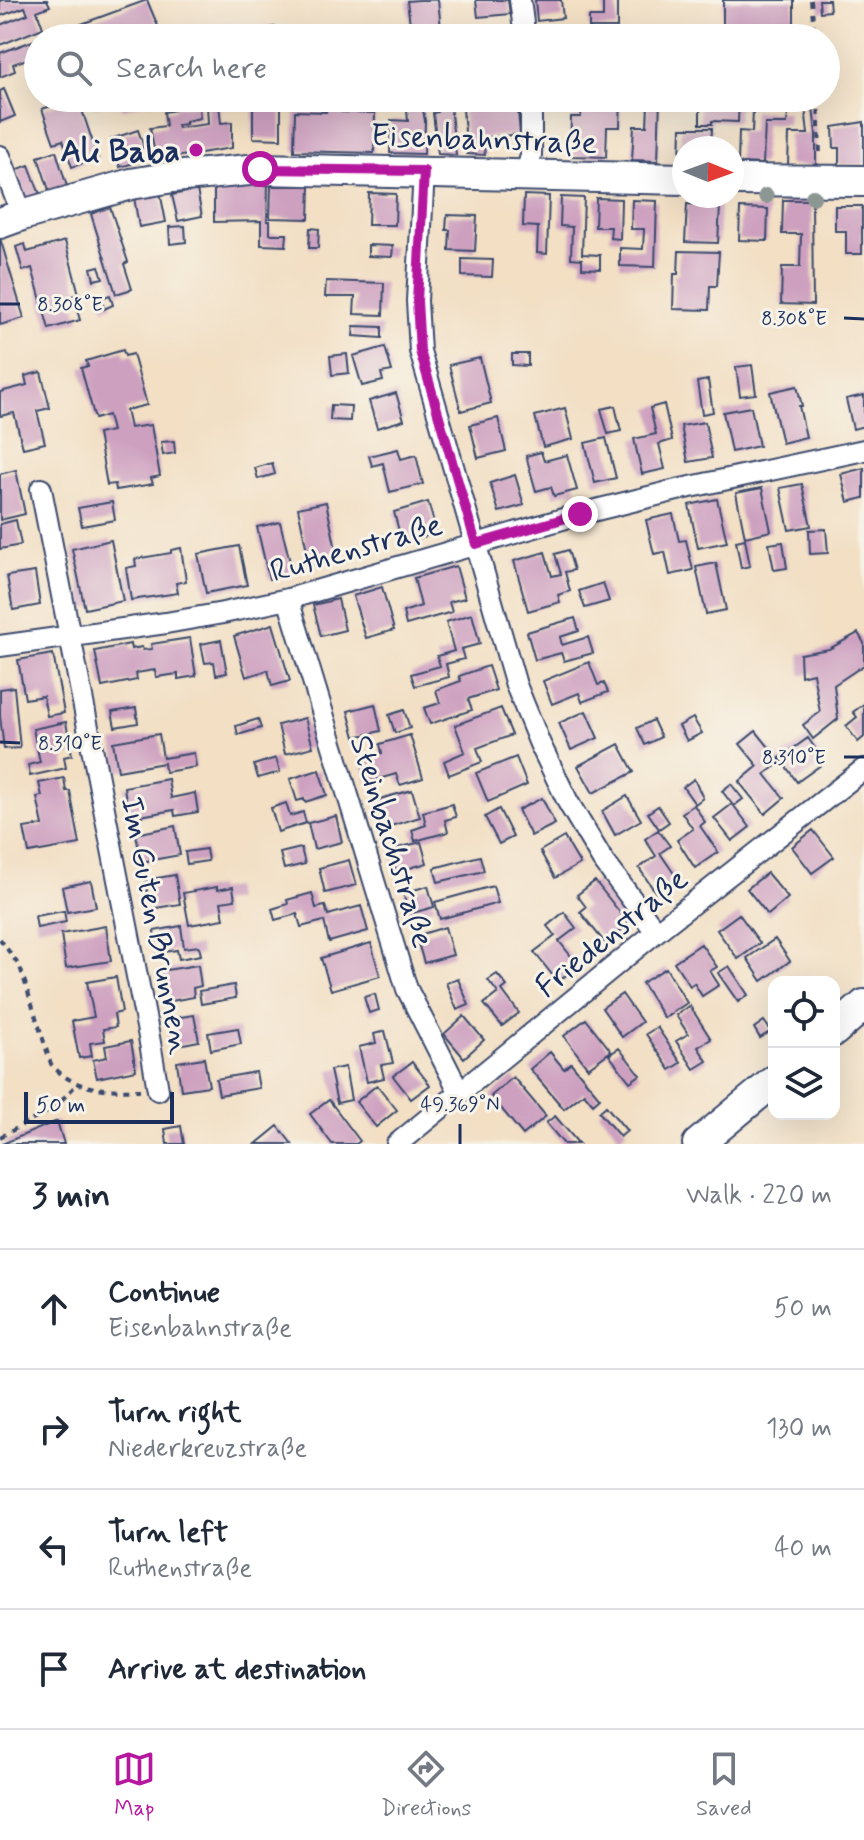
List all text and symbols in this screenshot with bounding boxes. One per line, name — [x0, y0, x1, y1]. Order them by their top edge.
search box — [24, 24, 840, 112]
icon: search — [52, 46, 96, 90]
text: Search here — [116, 49, 267, 88]
street label: Eisenbahnstraße — [370, 115, 598, 165]
place label: Ali Baba — [61, 131, 180, 173]
north arrow — [672, 136, 744, 208]
marker: Ali Baba — [187, 141, 205, 159]
route start — [242, 151, 278, 187]
text: 8.308°E — [37, 292, 103, 319]
text: 8.308°E — [761, 306, 827, 333]
route end — [562, 496, 598, 532]
street label: Ruthenstraße — [266, 504, 448, 594]
street label: Steinbachstraße — [339, 730, 443, 953]
text: 8.310°E — [38, 731, 102, 758]
text: 8.310°E — [762, 745, 826, 772]
street label: Im Guten Brunnen — [109, 793, 201, 1058]
street label: Friedenstraße — [527, 859, 697, 1008]
map controls — [768, 976, 840, 1120]
button: locate — [768, 976, 840, 1048]
button: layers — [768, 1048, 840, 1120]
scale bar — [24, 1088, 174, 1124]
text: 50 m — [36, 1092, 85, 1120]
text: 49.369°N — [421, 1092, 499, 1119]
text: 3 min — [32, 1174, 110, 1219]
text: Walk · 220 m — [686, 1179, 832, 1213]
text: Continue — [108, 1273, 220, 1312]
icon: ahead — [32, 1287, 76, 1331]
text: 50 m — [774, 1292, 832, 1326]
text: Eisenbahnstraße — [108, 1312, 292, 1346]
text: Turn right — [108, 1393, 241, 1432]
icon: right — [32, 1407, 76, 1451]
text: 130 m — [766, 1412, 832, 1446]
text: Niederkreuzstraße — [108, 1432, 307, 1466]
text: Turn left — [108, 1513, 228, 1552]
icon: left — [32, 1527, 76, 1571]
text: 40 m — [774, 1532, 832, 1566]
text: Ruthenstraße — [108, 1552, 252, 1586]
icon: arrive — [32, 1647, 76, 1691]
text: Arrive at destination — [108, 1650, 366, 1689]
tab: Map — [112, 1747, 156, 1823]
tab: Directions — [381, 1747, 471, 1823]
tab: Saved — [696, 1747, 752, 1823]

